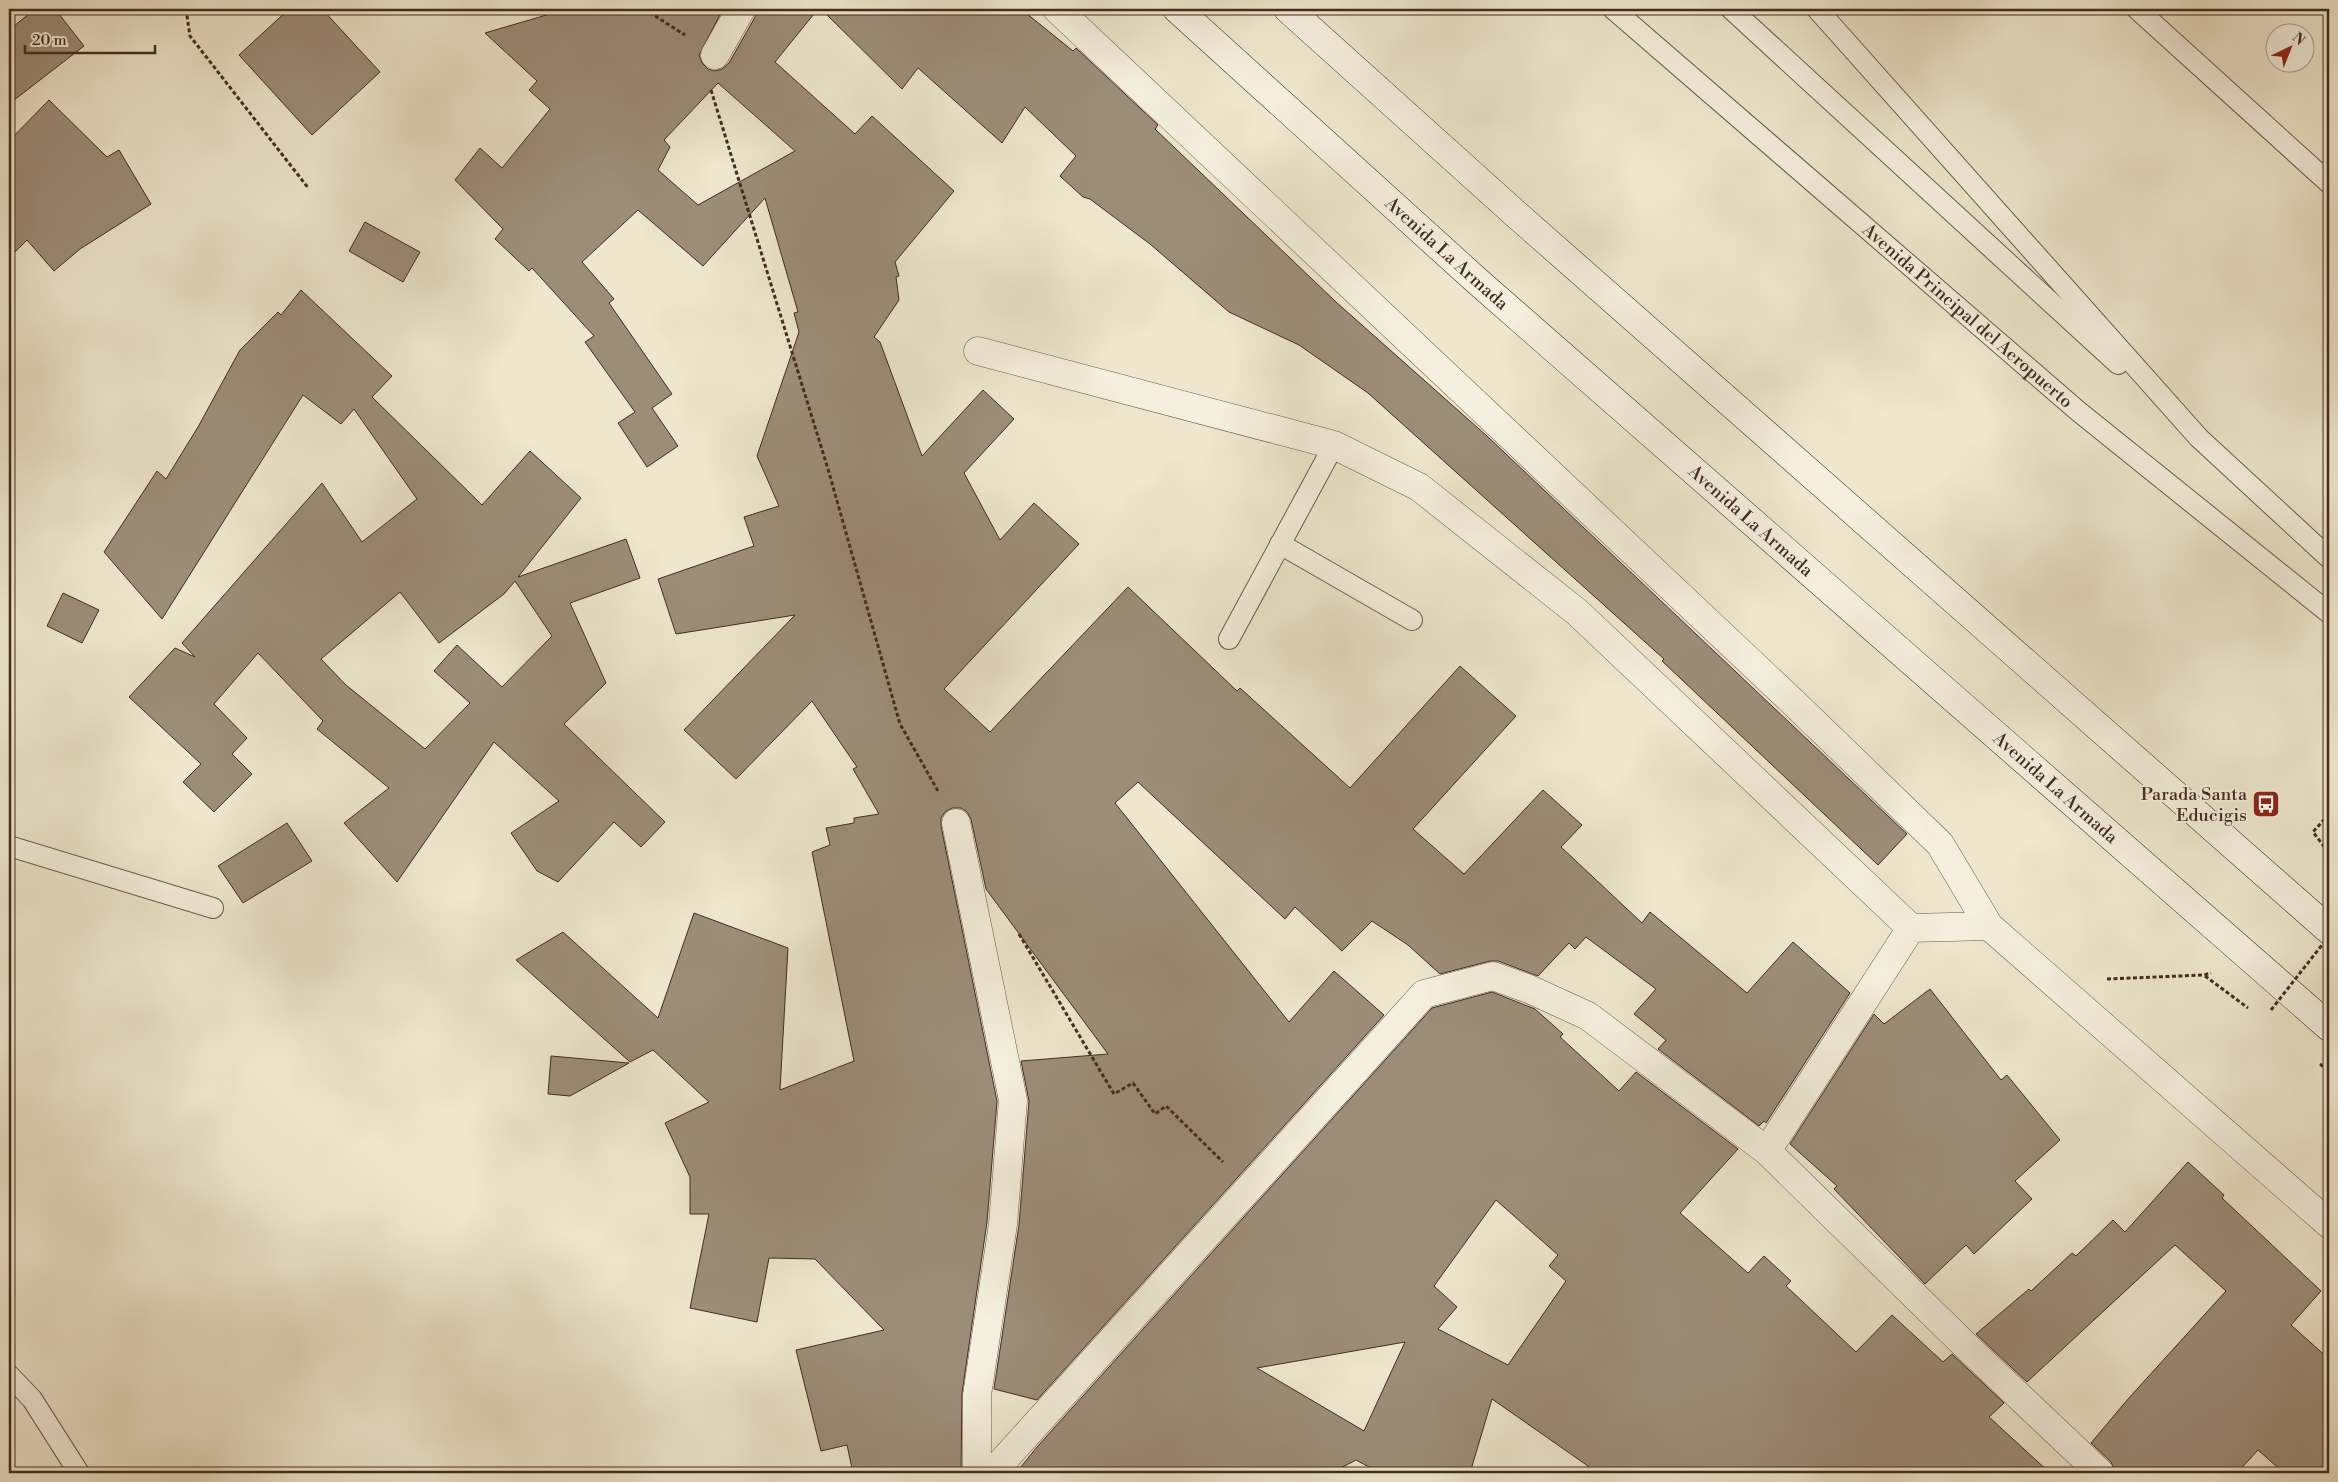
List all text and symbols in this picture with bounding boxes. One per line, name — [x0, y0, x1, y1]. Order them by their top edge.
scale bar — [25, 22, 155, 54]
north arrow — [2266, 22, 2316, 72]
text: N — [2288, 29, 2308, 50]
text: 20 m — [32, 31, 67, 50]
street label: Avenida La Armada — [1379, 191, 1514, 316]
street label: Avenida Principal del Aeropuerto — [1857, 218, 2078, 413]
street label: Avenida La Armada — [1683, 460, 1818, 583]
street label: Avenida La Armada — [1987, 726, 2123, 849]
place label: Parada Santa Educigis — [2141, 783, 2248, 827]
bus stop icon: Parada Santa Educigis — [2251, 789, 2281, 819]

